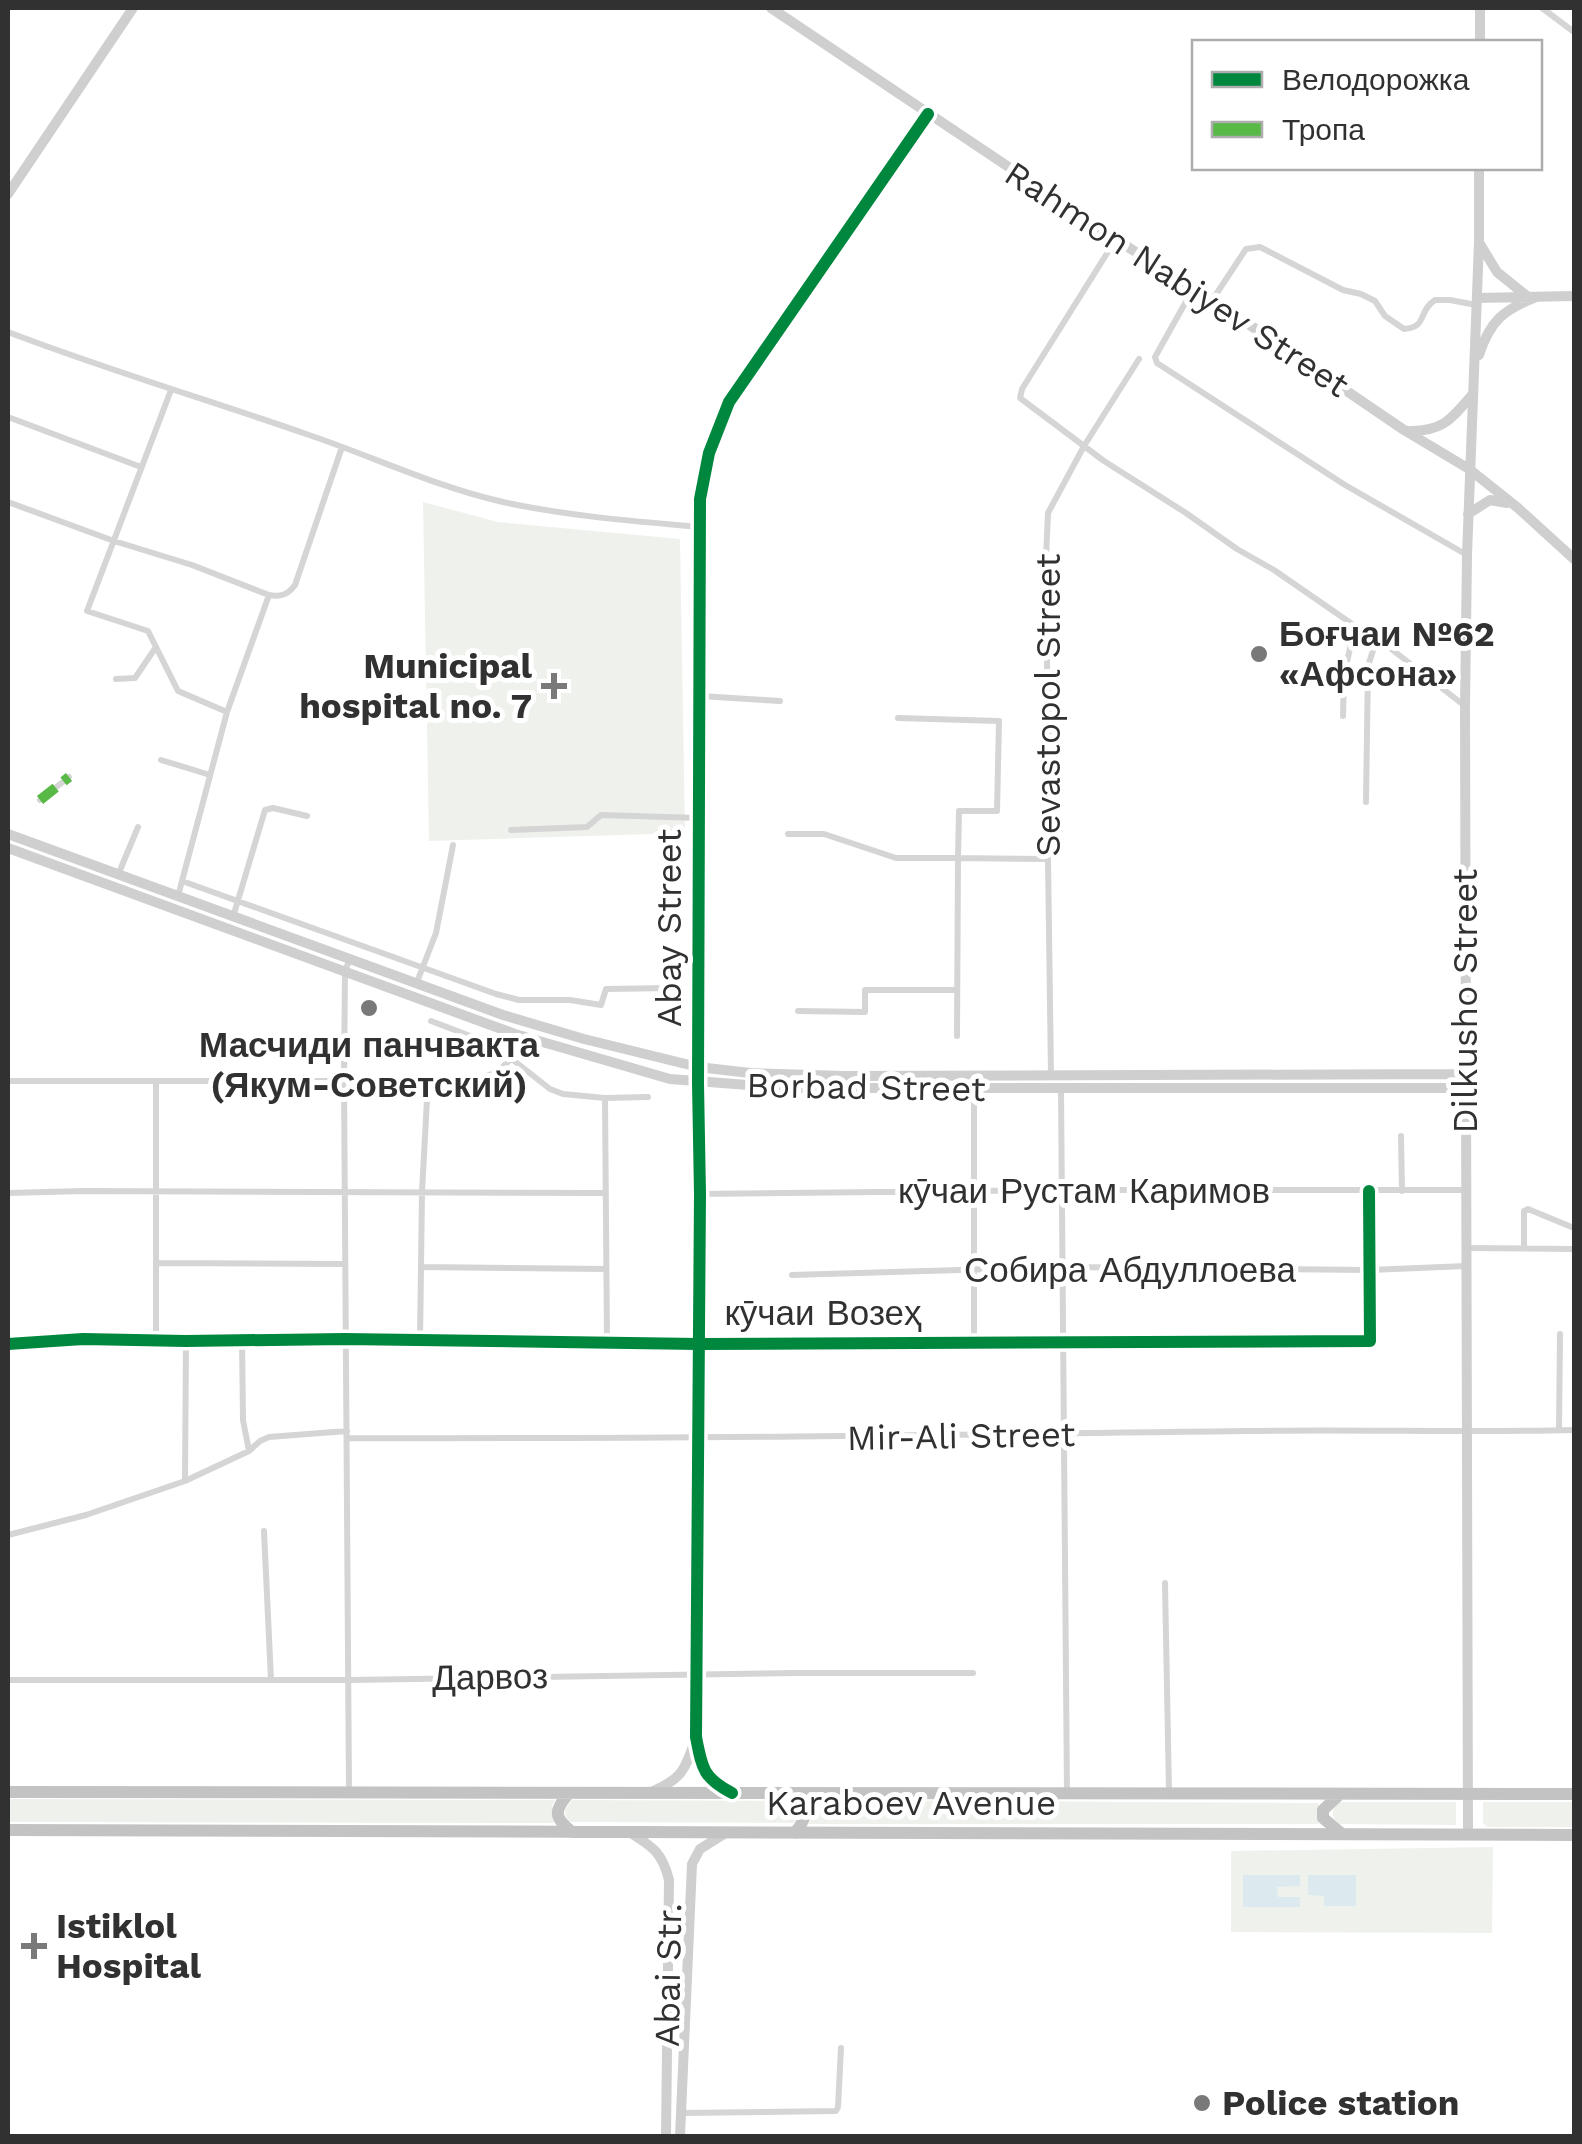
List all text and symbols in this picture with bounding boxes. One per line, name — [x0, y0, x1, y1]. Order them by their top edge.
legend — [1192, 40, 1542, 170]
text: Велодорожка — [1282, 62, 1470, 97]
text: Тропа — [1282, 112, 1365, 147]
street label: Rahmon Nabiyev Street — [997, 152, 1357, 406]
street label: Sevastopol Street — [1027, 553, 1069, 857]
place label: Боғчаи №62 «Афсона» — [1279, 613, 1495, 695]
marker: Боғчаи №62 «Афсона» — [1248, 643, 1270, 665]
place label: Municipal hospital no. 7 — [299, 645, 533, 727]
marker: Municipal hospital no. 7 — [541, 673, 567, 699]
street label: Abay Street — [648, 829, 690, 1027]
street label: Dilkusho Street — [1444, 868, 1486, 1133]
marker: Масчиди панчвакта (Якум-Советский) — [358, 997, 380, 1019]
place label: Масчиди панчвакта (Якум-Советский) — [199, 1024, 539, 1106]
street label: Borbad Street — [746, 1064, 986, 1110]
street label: кӯчаи Рустам Каримов — [898, 1170, 1270, 1212]
street label: Собира Абдуллоева — [964, 1249, 1297, 1291]
street label: кӯчаи Возеҳ — [724, 1292, 922, 1334]
street label: Mir-Ali Street — [846, 1413, 1076, 1459]
street label: Дарвоз — [432, 1655, 548, 1699]
street label: Karaboev Avenue — [766, 1782, 1056, 1824]
street label: Abai Str. — [646, 1903, 690, 2047]
place label: Istiklol Hospital — [56, 1905, 201, 1987]
marker: Istiklol Hospital — [21, 1933, 47, 1959]
place label: Police station — [1222, 2082, 1460, 2124]
marker: Police station — [1191, 2092, 1213, 2114]

